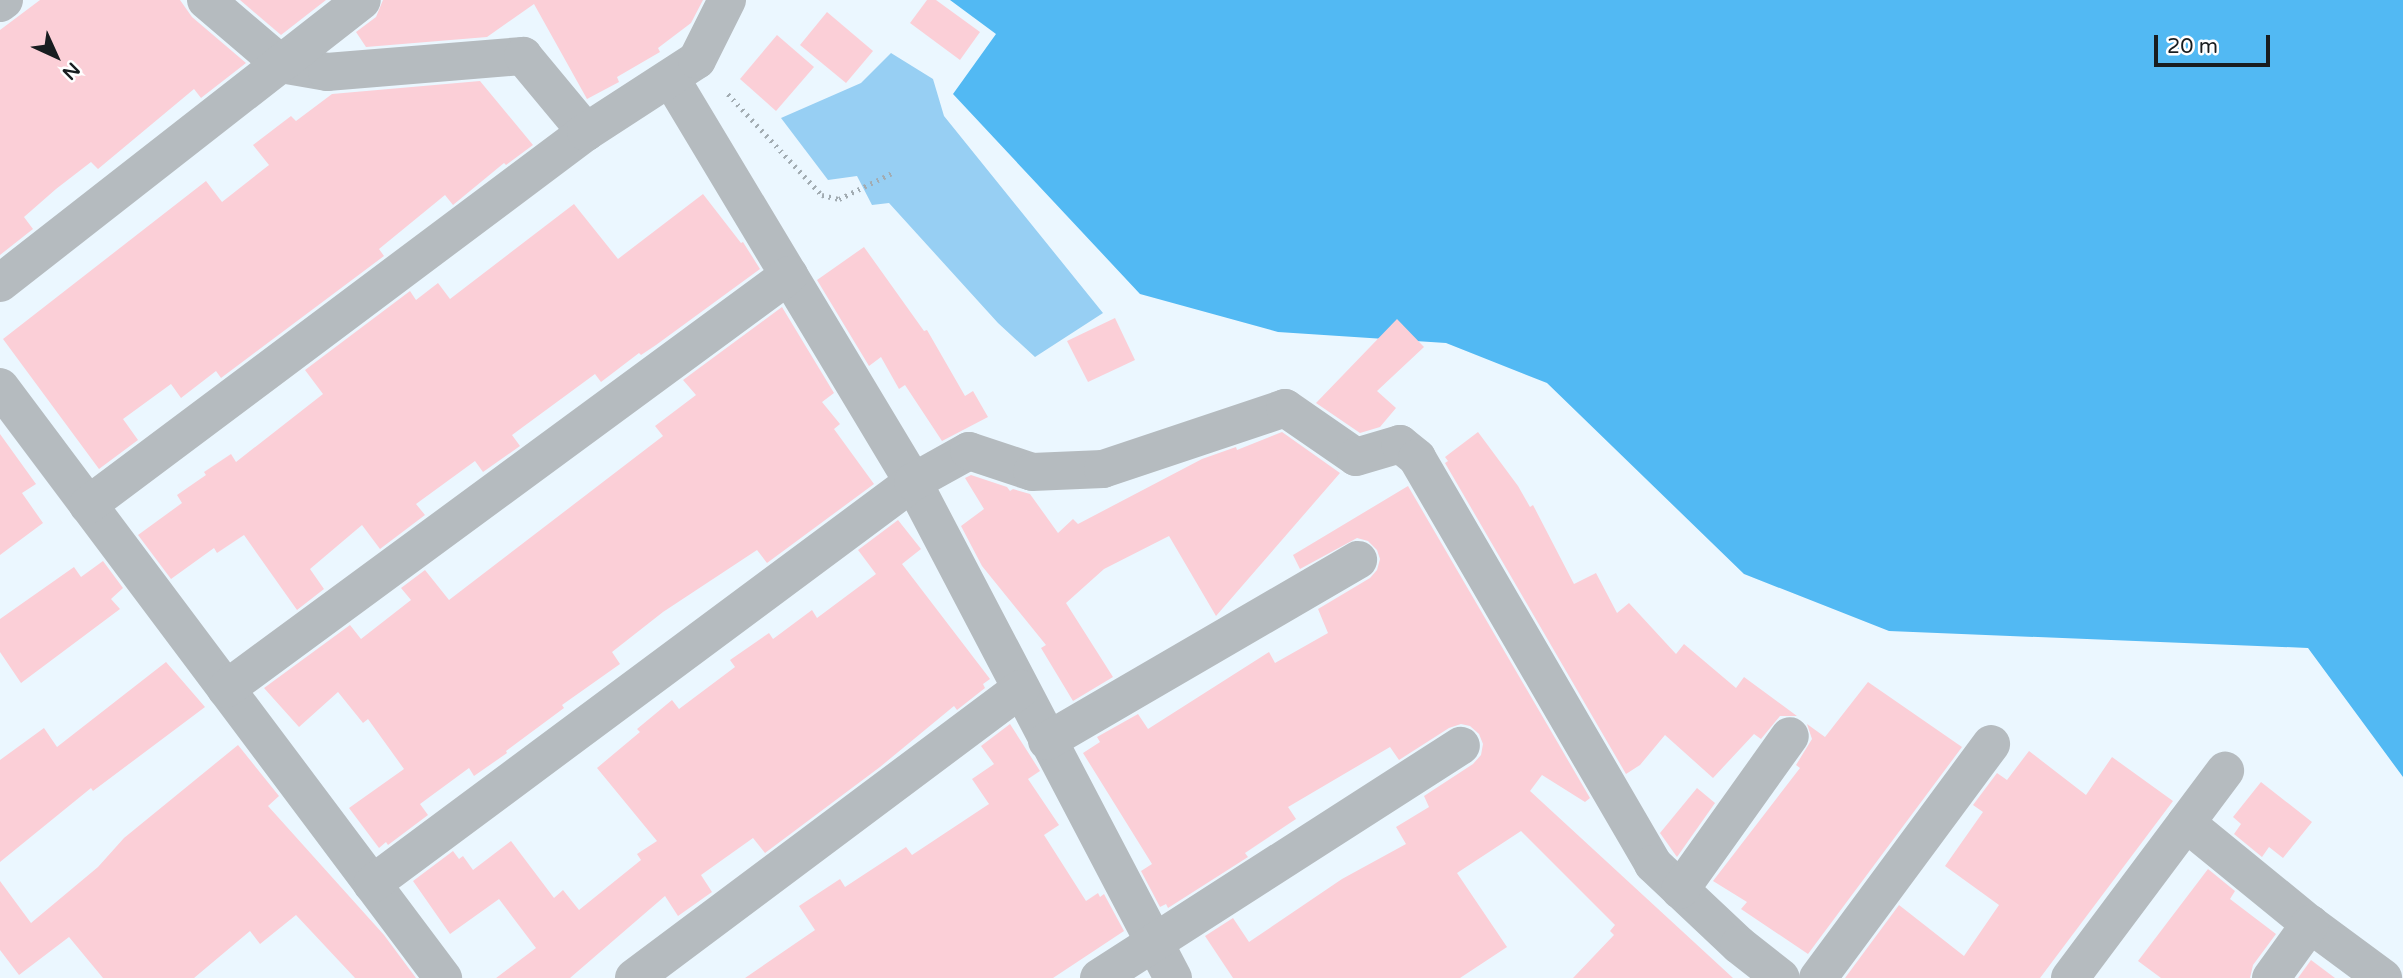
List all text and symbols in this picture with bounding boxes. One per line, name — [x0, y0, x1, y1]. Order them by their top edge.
north arrow — [21, 21, 91, 91]
scale bar — [2158, 21, 2274, 65]
text: 20 m — [2167, 34, 2218, 59]
text: N — [58, 58, 84, 84]

